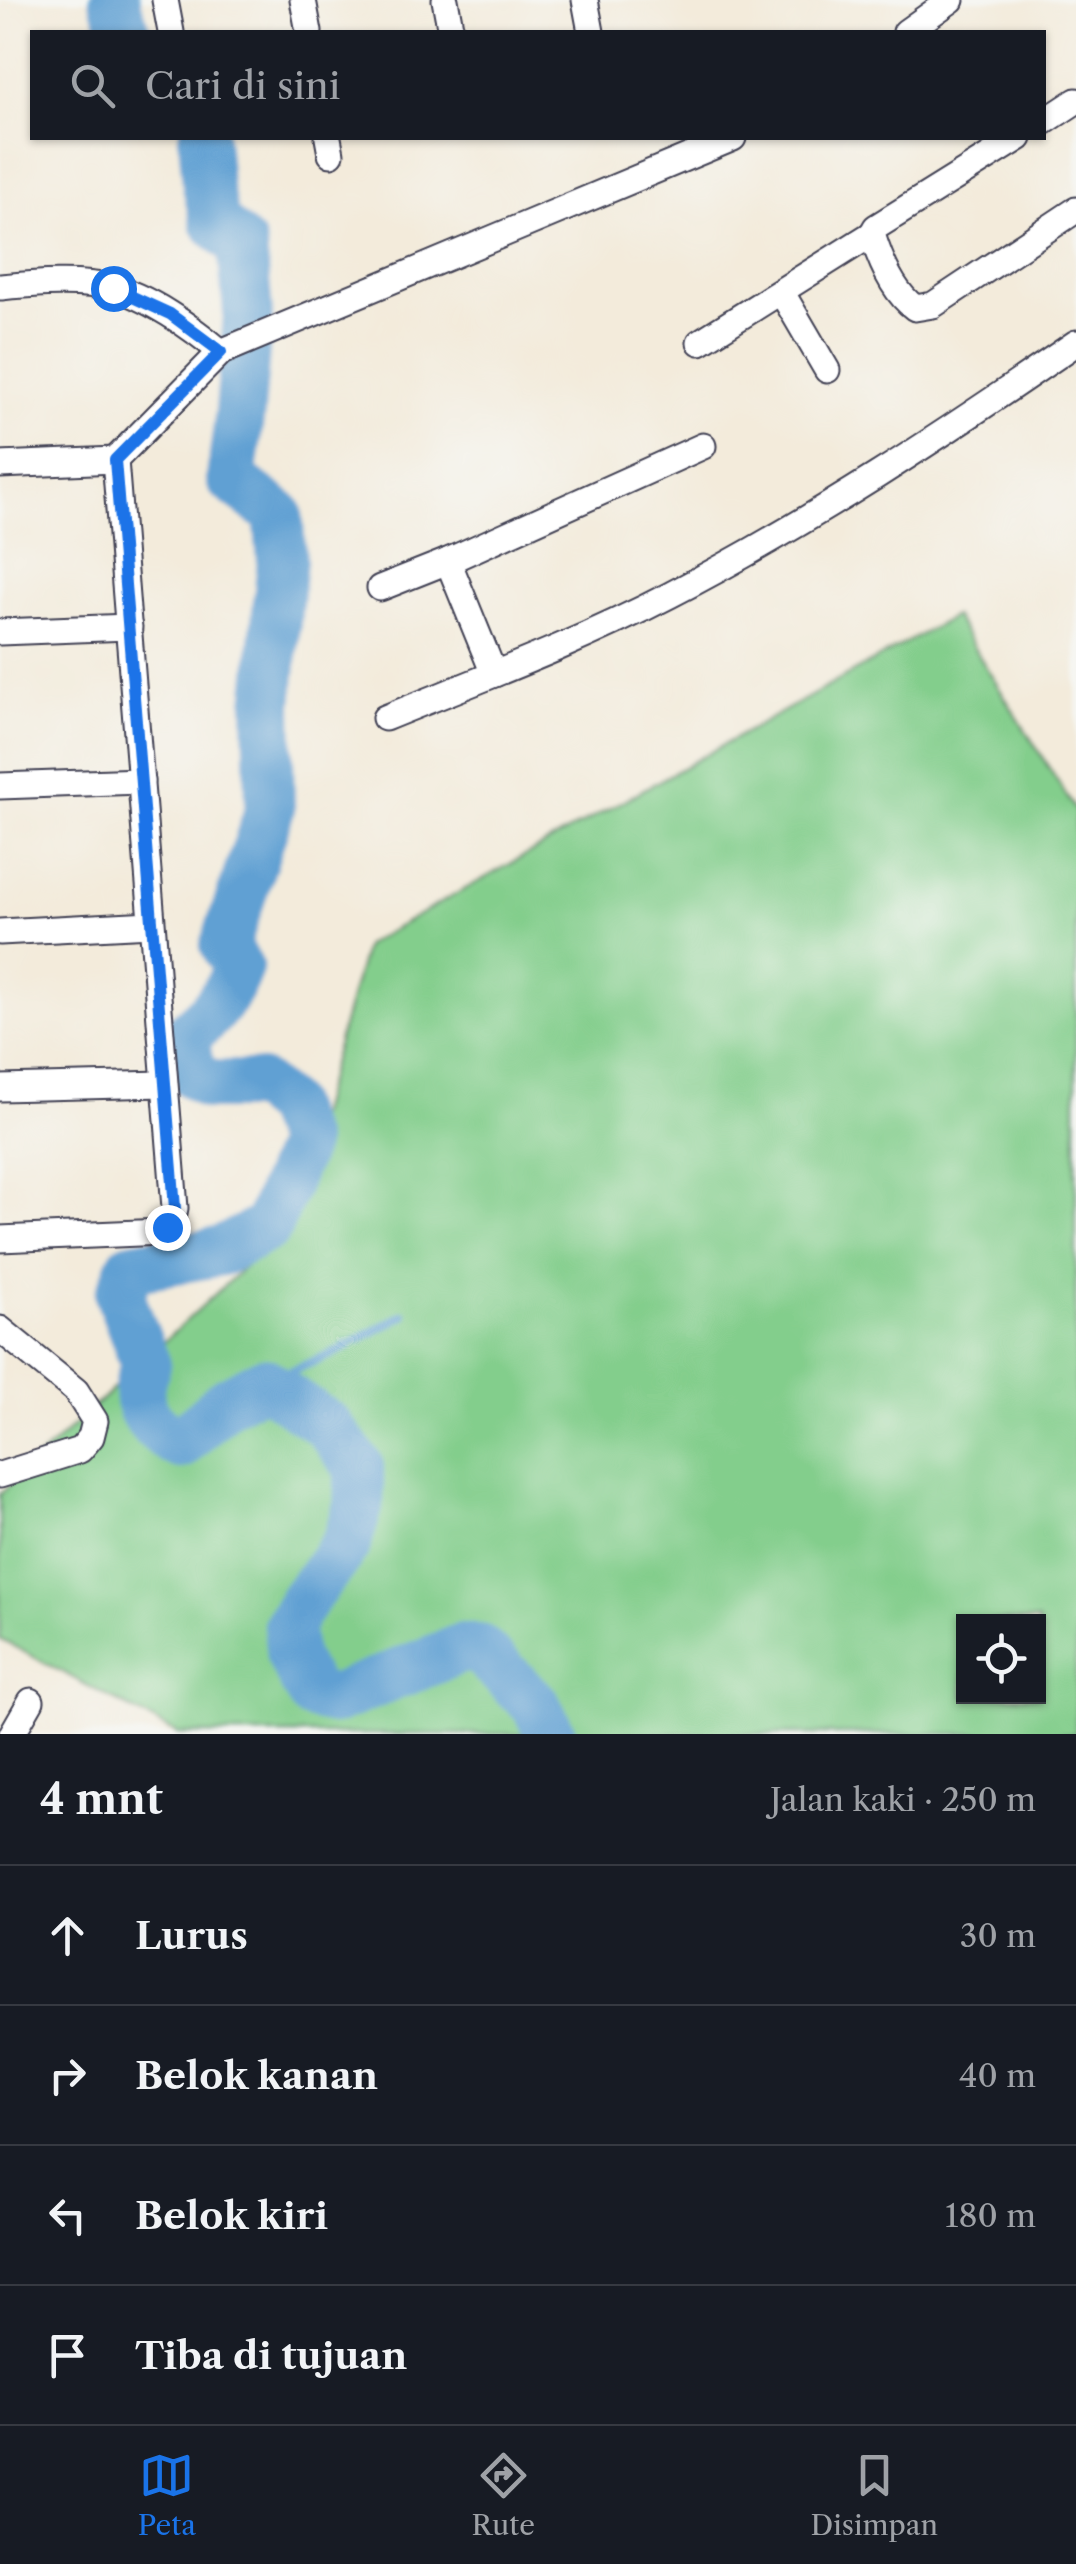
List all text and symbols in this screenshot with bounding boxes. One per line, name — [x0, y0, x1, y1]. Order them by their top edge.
search box — [30, 30, 1046, 140]
icon: search — [65, 58, 120, 113]
text: Cari di sini — [145, 62, 340, 109]
route start — [91, 266, 137, 312]
route end — [145, 1205, 191, 1251]
map controls — [956, 1614, 1046, 1704]
button: locate — [956, 1614, 1046, 1704]
text: 4 mnt — [40, 1773, 163, 1825]
text: Jalan kaki · 250 m — [770, 1780, 1036, 1819]
icon: ahead — [40, 1908, 95, 1963]
text: Lurus — [135, 1912, 248, 1959]
text: 30 m — [960, 1916, 1036, 1955]
icon: right — [40, 2048, 95, 2103]
text: Belok kanan — [135, 2052, 378, 2099]
text: 40 m — [959, 2056, 1036, 2095]
icon: left — [40, 2188, 95, 2243]
text: Belok kiri — [135, 2192, 328, 2239]
text: 180 m — [945, 2196, 1036, 2235]
icon: arrive — [40, 2328, 95, 2383]
text: Tiba di tujuan — [135, 2332, 407, 2379]
tab: Peta — [138, 2448, 196, 2542]
tab: Rute — [472, 2448, 535, 2542]
tab: Disimpan — [811, 2448, 938, 2542]

